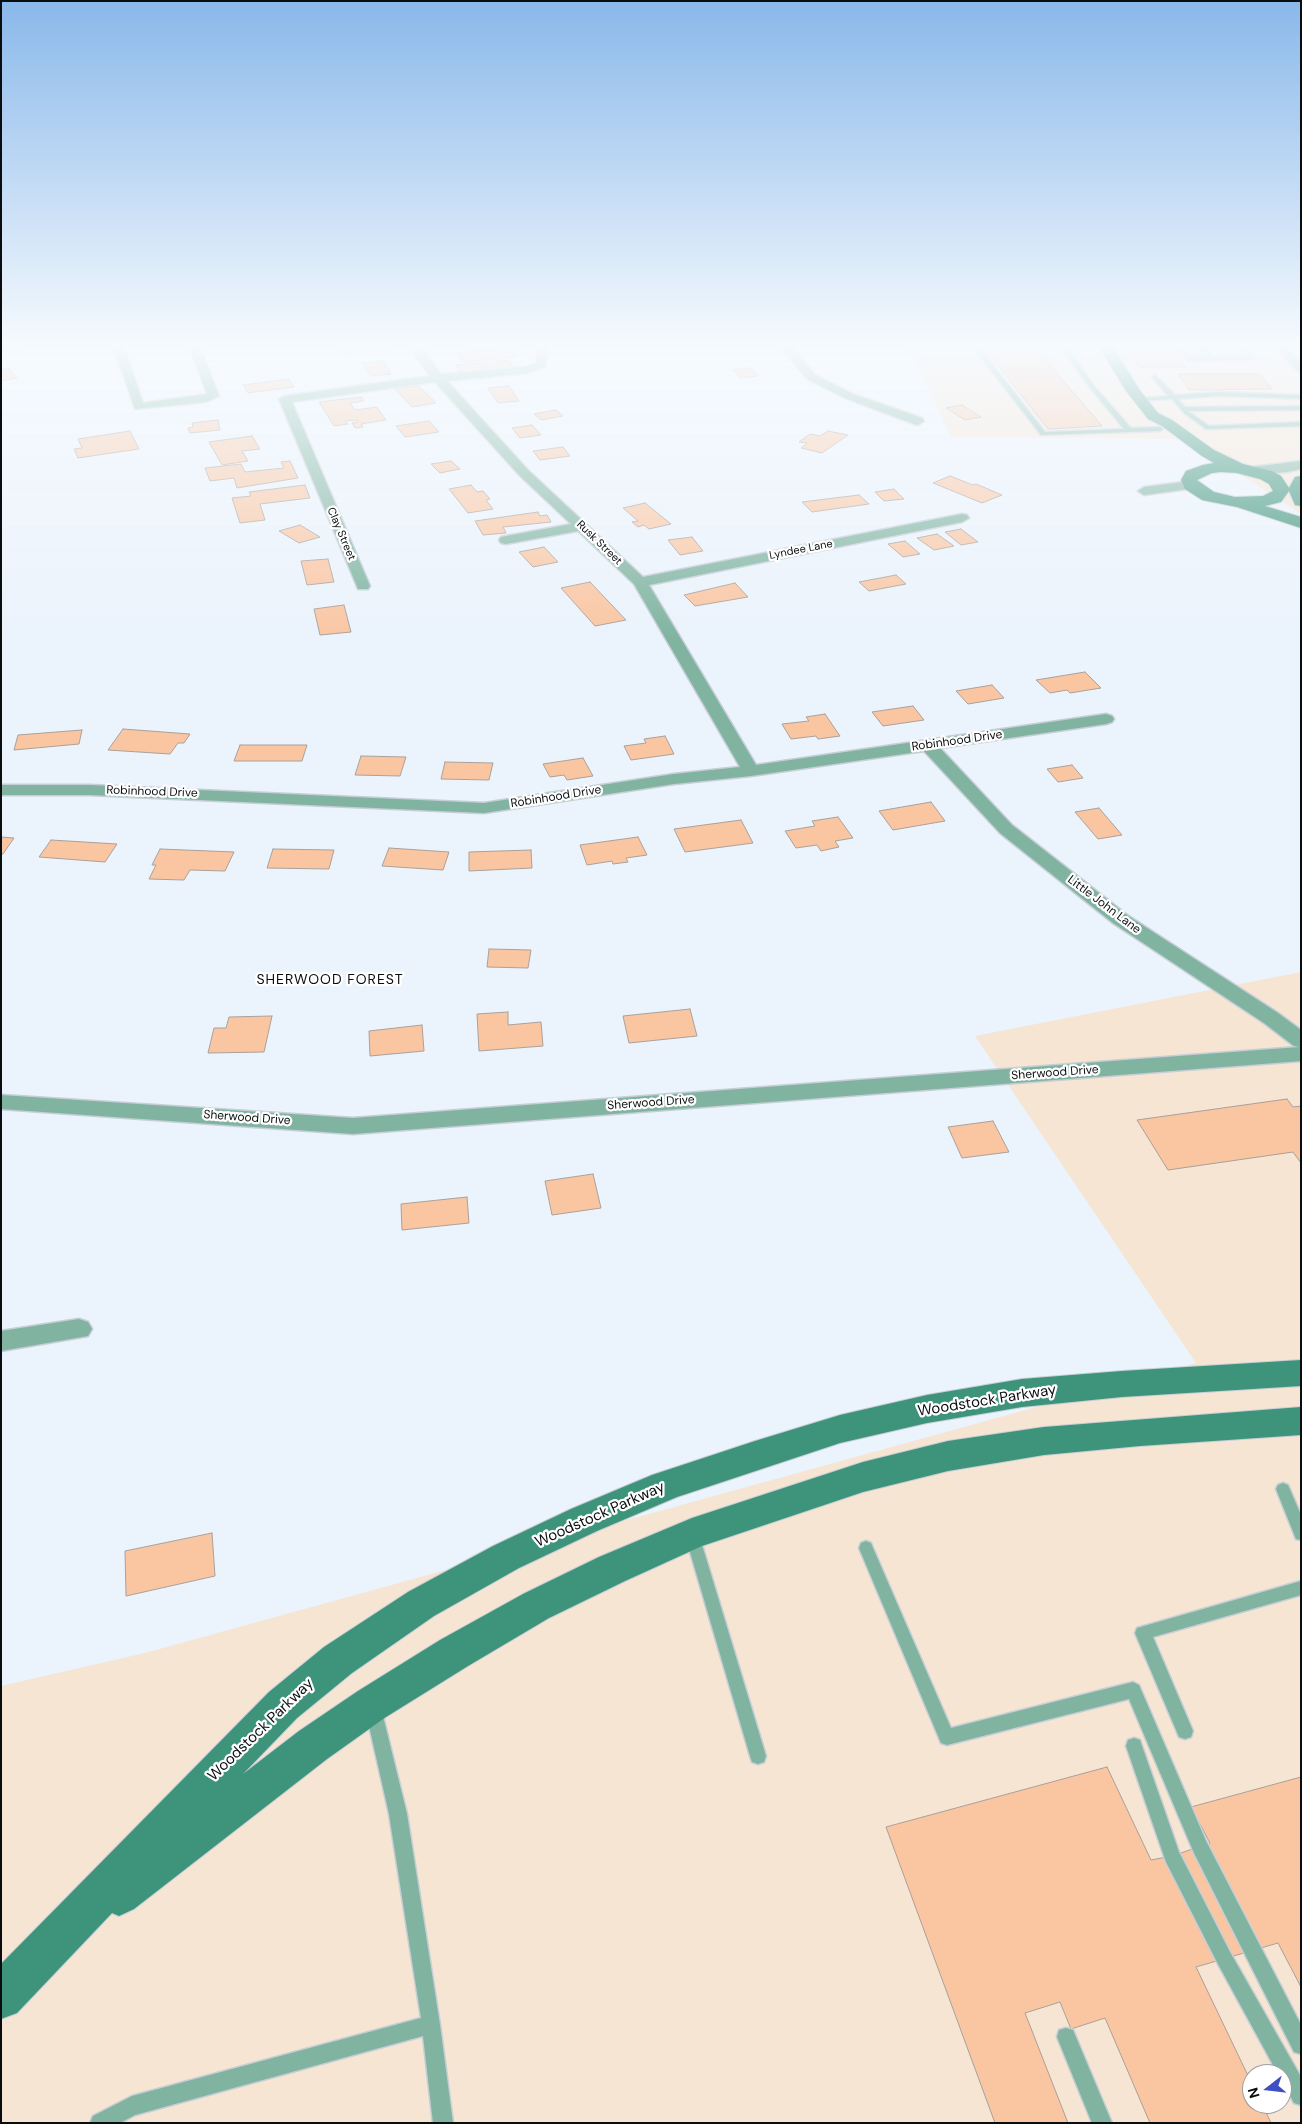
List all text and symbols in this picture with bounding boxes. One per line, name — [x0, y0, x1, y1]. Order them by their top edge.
street label: Clay Street — [324, 505, 358, 563]
street label: Rusk Street — [574, 518, 624, 568]
street label: Lyndee Lane — [768, 537, 834, 563]
street label: Robinhood Drive — [911, 728, 1003, 754]
street label: Robinhood Drive — [106, 783, 198, 801]
street label: Robinhood Drive — [510, 783, 602, 811]
street label: Little John Lane — [1065, 873, 1143, 937]
district label: SHERWOOD FOREST — [255, 972, 405, 988]
street label: Sherwood Drive — [1011, 1063, 1099, 1083]
street label: Sherwood Drive — [607, 1093, 695, 1113]
street label: Sherwood Drive — [203, 1108, 291, 1128]
street label: Woodstock Parkway — [916, 1381, 1058, 1421]
street label: Woodstock Parkway — [532, 1478, 668, 1552]
street label: Woodstock Parkway — [204, 1675, 318, 1785]
north arrow — [1242, 2064, 1292, 2114]
text: N — [1243, 2085, 1264, 2100]

